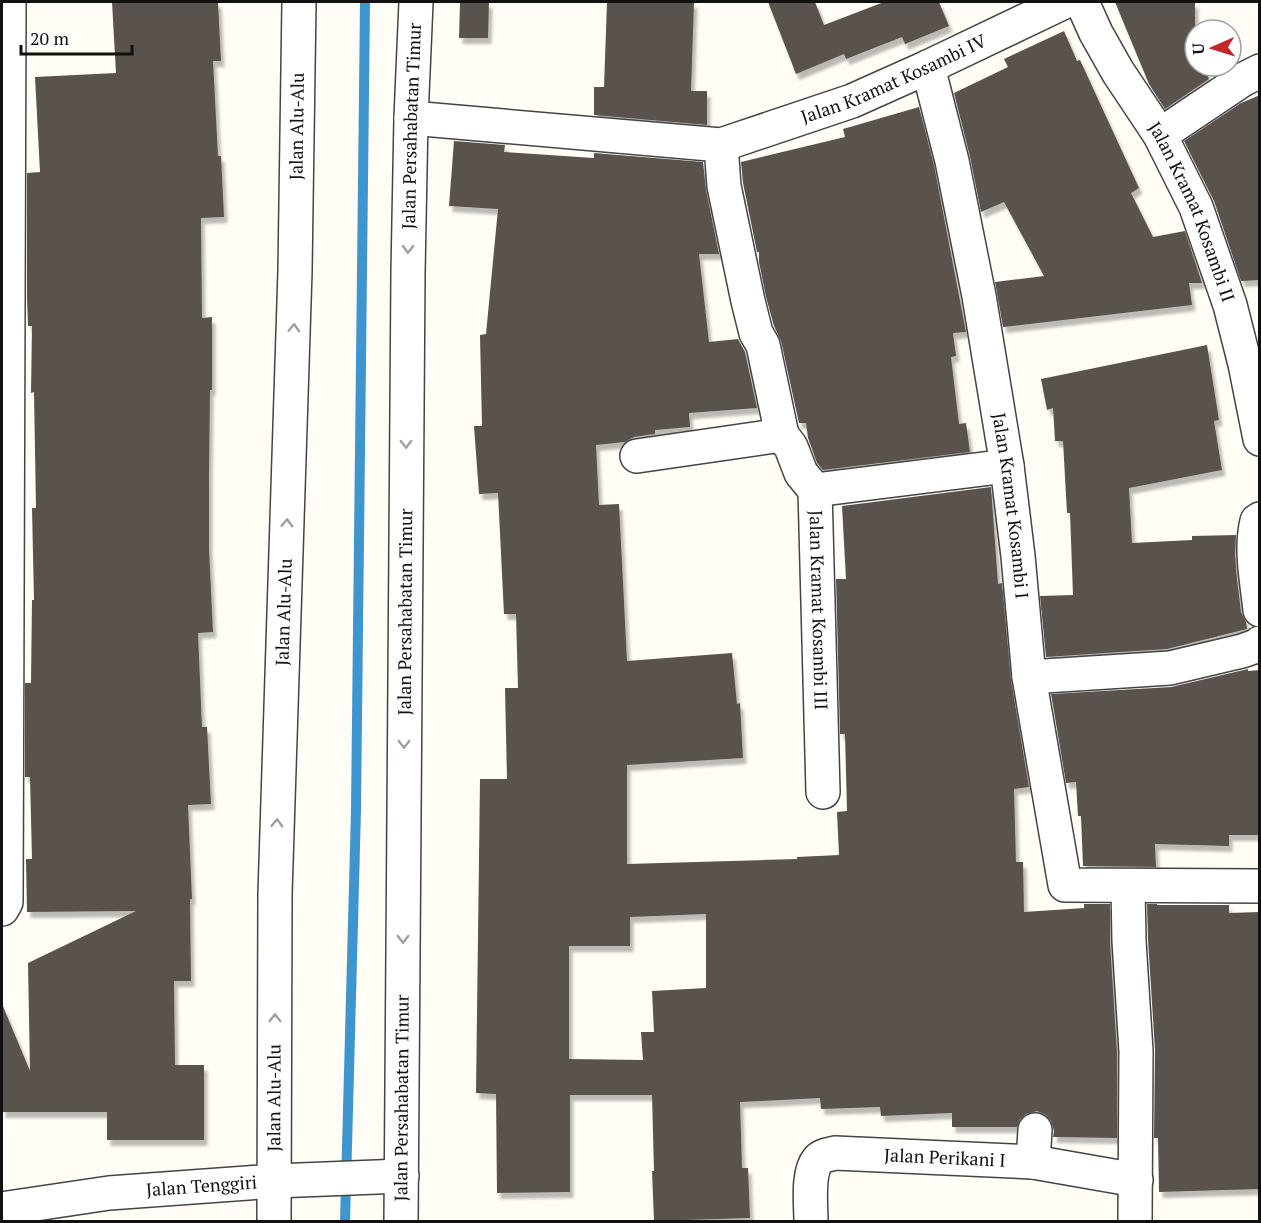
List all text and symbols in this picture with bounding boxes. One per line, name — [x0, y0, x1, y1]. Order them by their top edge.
scale bar — [21, 18, 132, 56]
north arrow — [1183, 18, 1243, 78]
street label: Jalan Persahabatan Timur — [396, 22, 426, 230]
text: 20 m — [30, 26, 70, 50]
street label: Jalan Kramat Kosambi IV — [797, 28, 990, 128]
text: U — [1187, 42, 1209, 55]
street label: Jalan Alu-Alu — [283, 72, 309, 180]
street label: Jalan Kramat Kosambi II — [1143, 117, 1241, 305]
one-way arrow — [402, 244, 414, 253]
one-way arrow — [287, 323, 300, 332]
street label: Jalan Kramat Kosambi I — [987, 411, 1035, 600]
one-way arrow — [400, 439, 413, 448]
street label: Jalan Persahabatan Timur — [392, 508, 417, 715]
street label: Jalan Kramat Kosambi III — [805, 510, 834, 710]
one-way arrow — [281, 518, 293, 527]
street label: Jalan Alu-Alu — [269, 558, 297, 666]
one-way arrow — [398, 739, 411, 748]
one-way arrow — [271, 818, 284, 827]
one-way arrow — [397, 934, 409, 943]
street label: Jalan Persahabatan Timur — [388, 994, 414, 1201]
one-way arrow — [269, 1013, 281, 1022]
street label: Jalan Alu-Alu — [261, 1044, 286, 1152]
street label: Jalan Perikani I — [883, 1142, 1006, 1172]
street label: Jalan Tenggiri — [145, 1169, 258, 1201]

